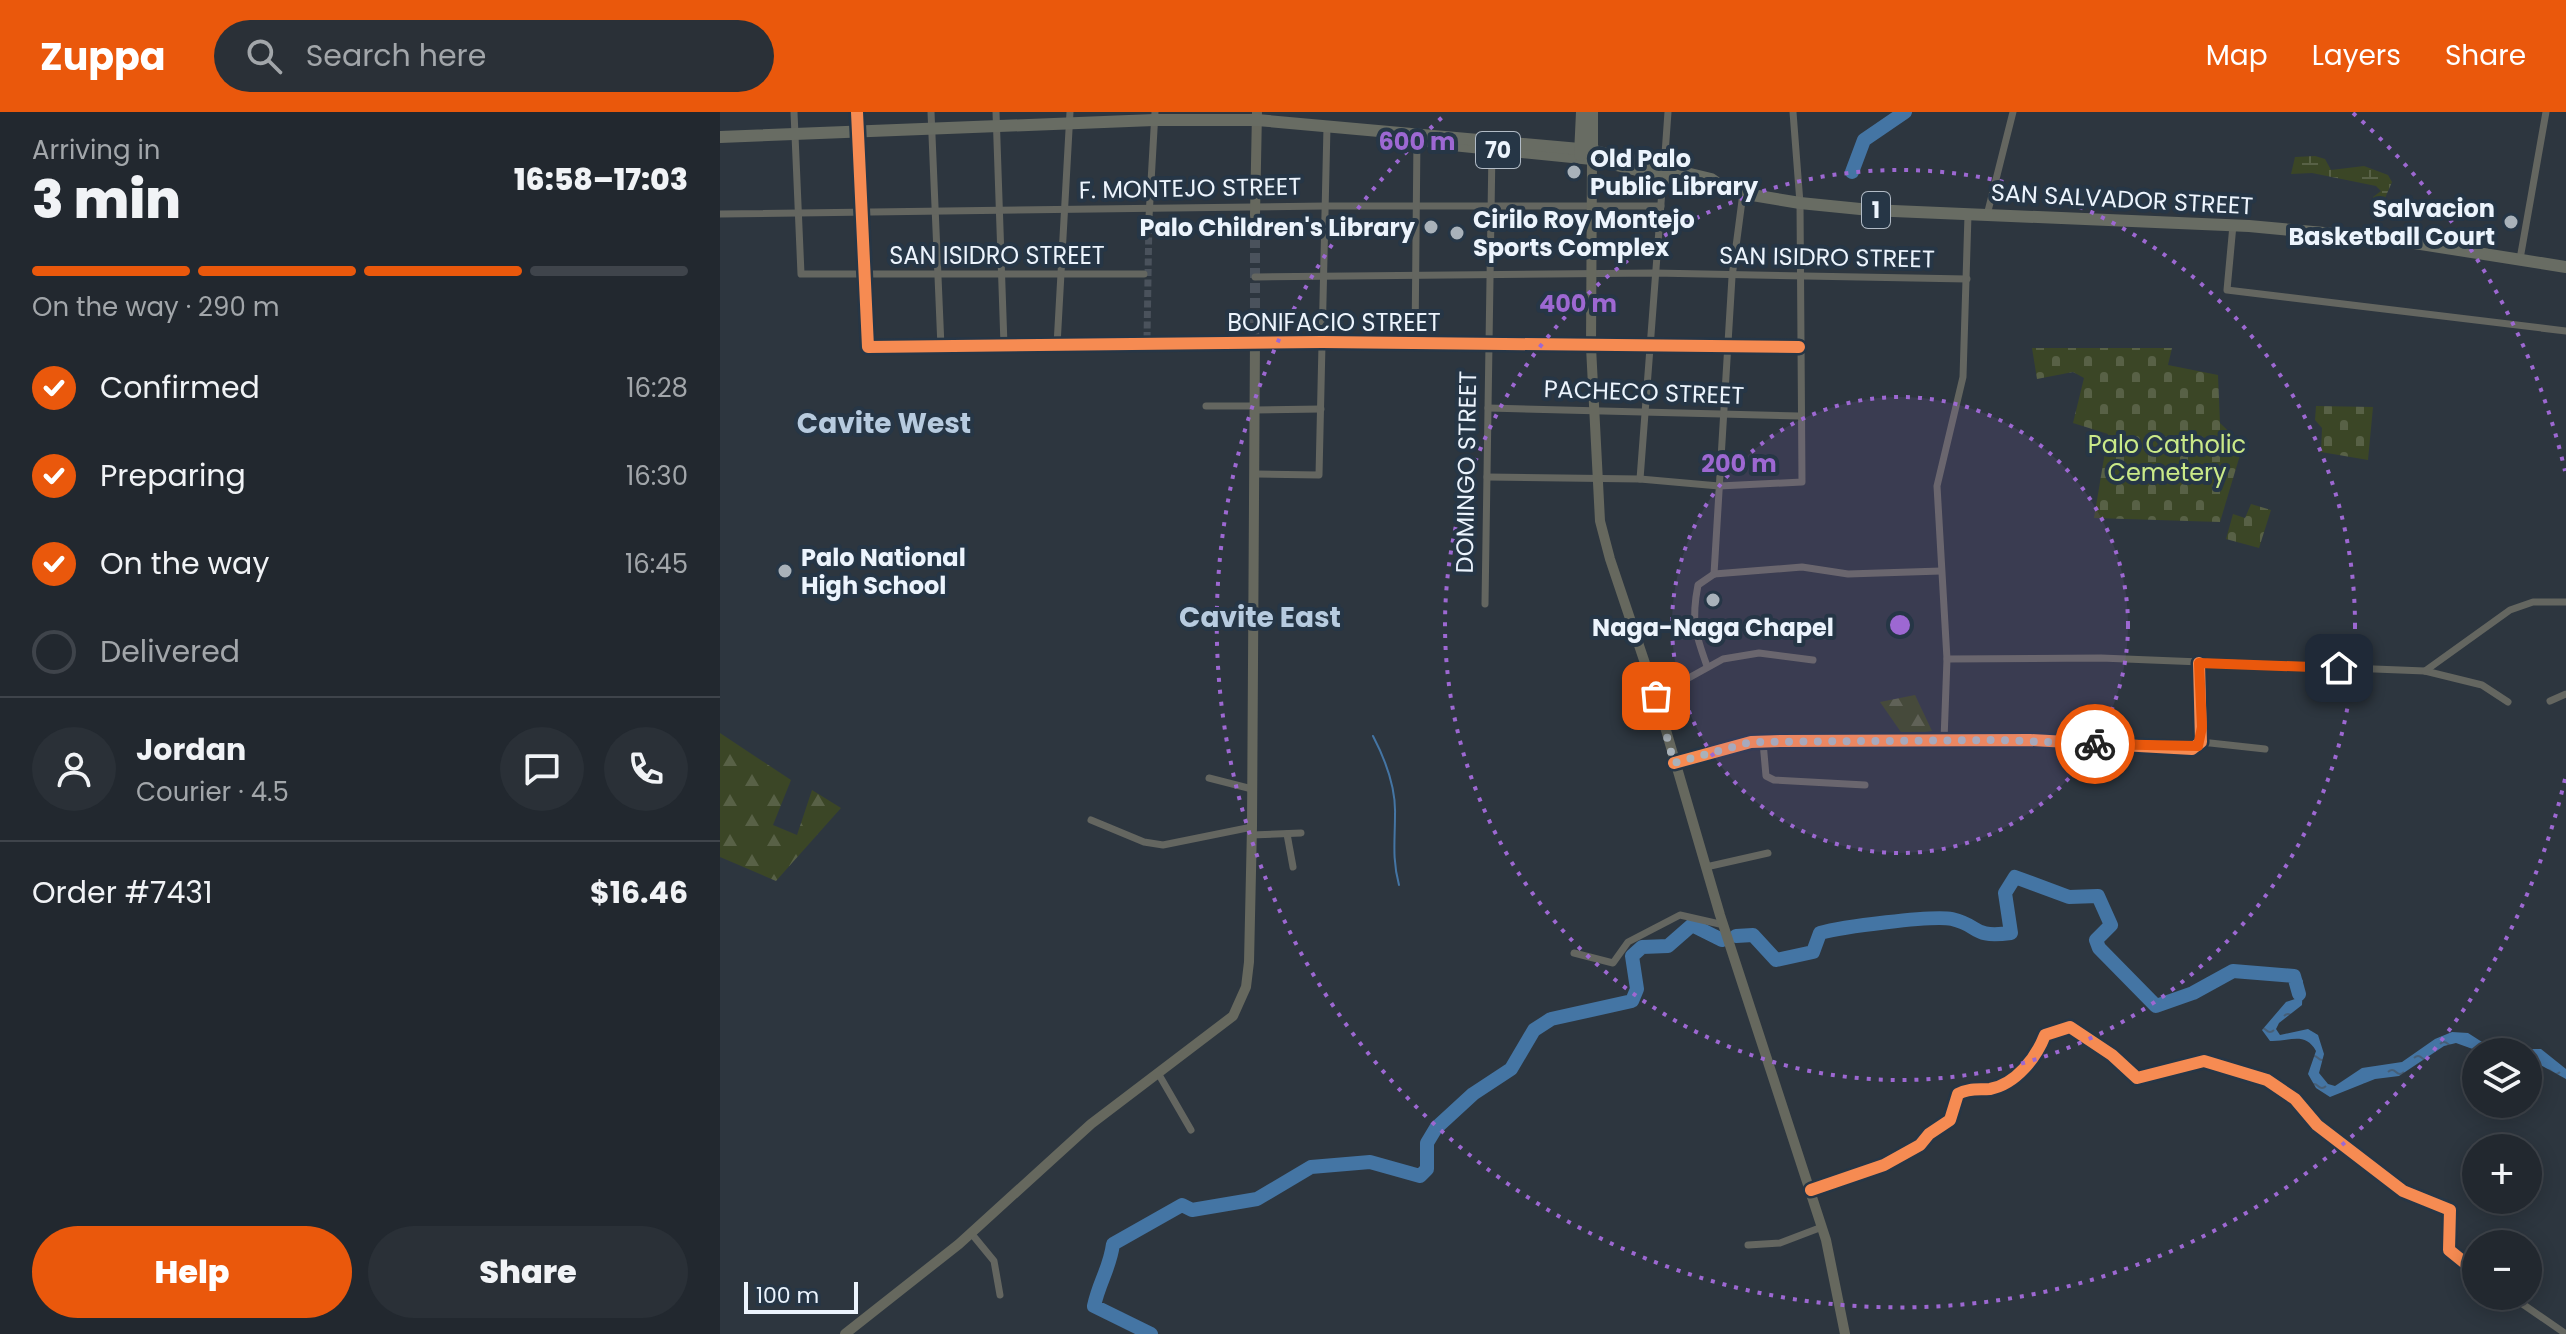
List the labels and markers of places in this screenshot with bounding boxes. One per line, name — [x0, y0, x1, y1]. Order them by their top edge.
place label: Old Palo Public Library — [1590, 142, 1759, 203]
marker: Old Palo Public Library — [1565, 163, 1583, 181]
place label: Salvacion Basketball Court — [2289, 192, 2495, 253]
place label: Cirilo Roy Montejo Sports Complex — [1473, 203, 1695, 264]
place label: Palo Children's Library — [1140, 211, 1416, 244]
marker: Salvacion Basketball Court — [2502, 213, 2520, 231]
marker: Palo Children's Library — [1422, 218, 1440, 236]
marker: Cirilo Roy Montejo Sports Complex — [1448, 224, 1466, 242]
place label: Palo National High School — [801, 541, 966, 602]
marker: Palo National High School — [776, 562, 794, 580]
marker: Naga-Naga Chapel — [1704, 591, 1722, 609]
place label: Naga-Naga Chapel — [1592, 611, 1834, 644]
centre of rings — [1886, 611, 1914, 639]
pin — [2305, 634, 2373, 702]
pin — [1622, 662, 1690, 730]

